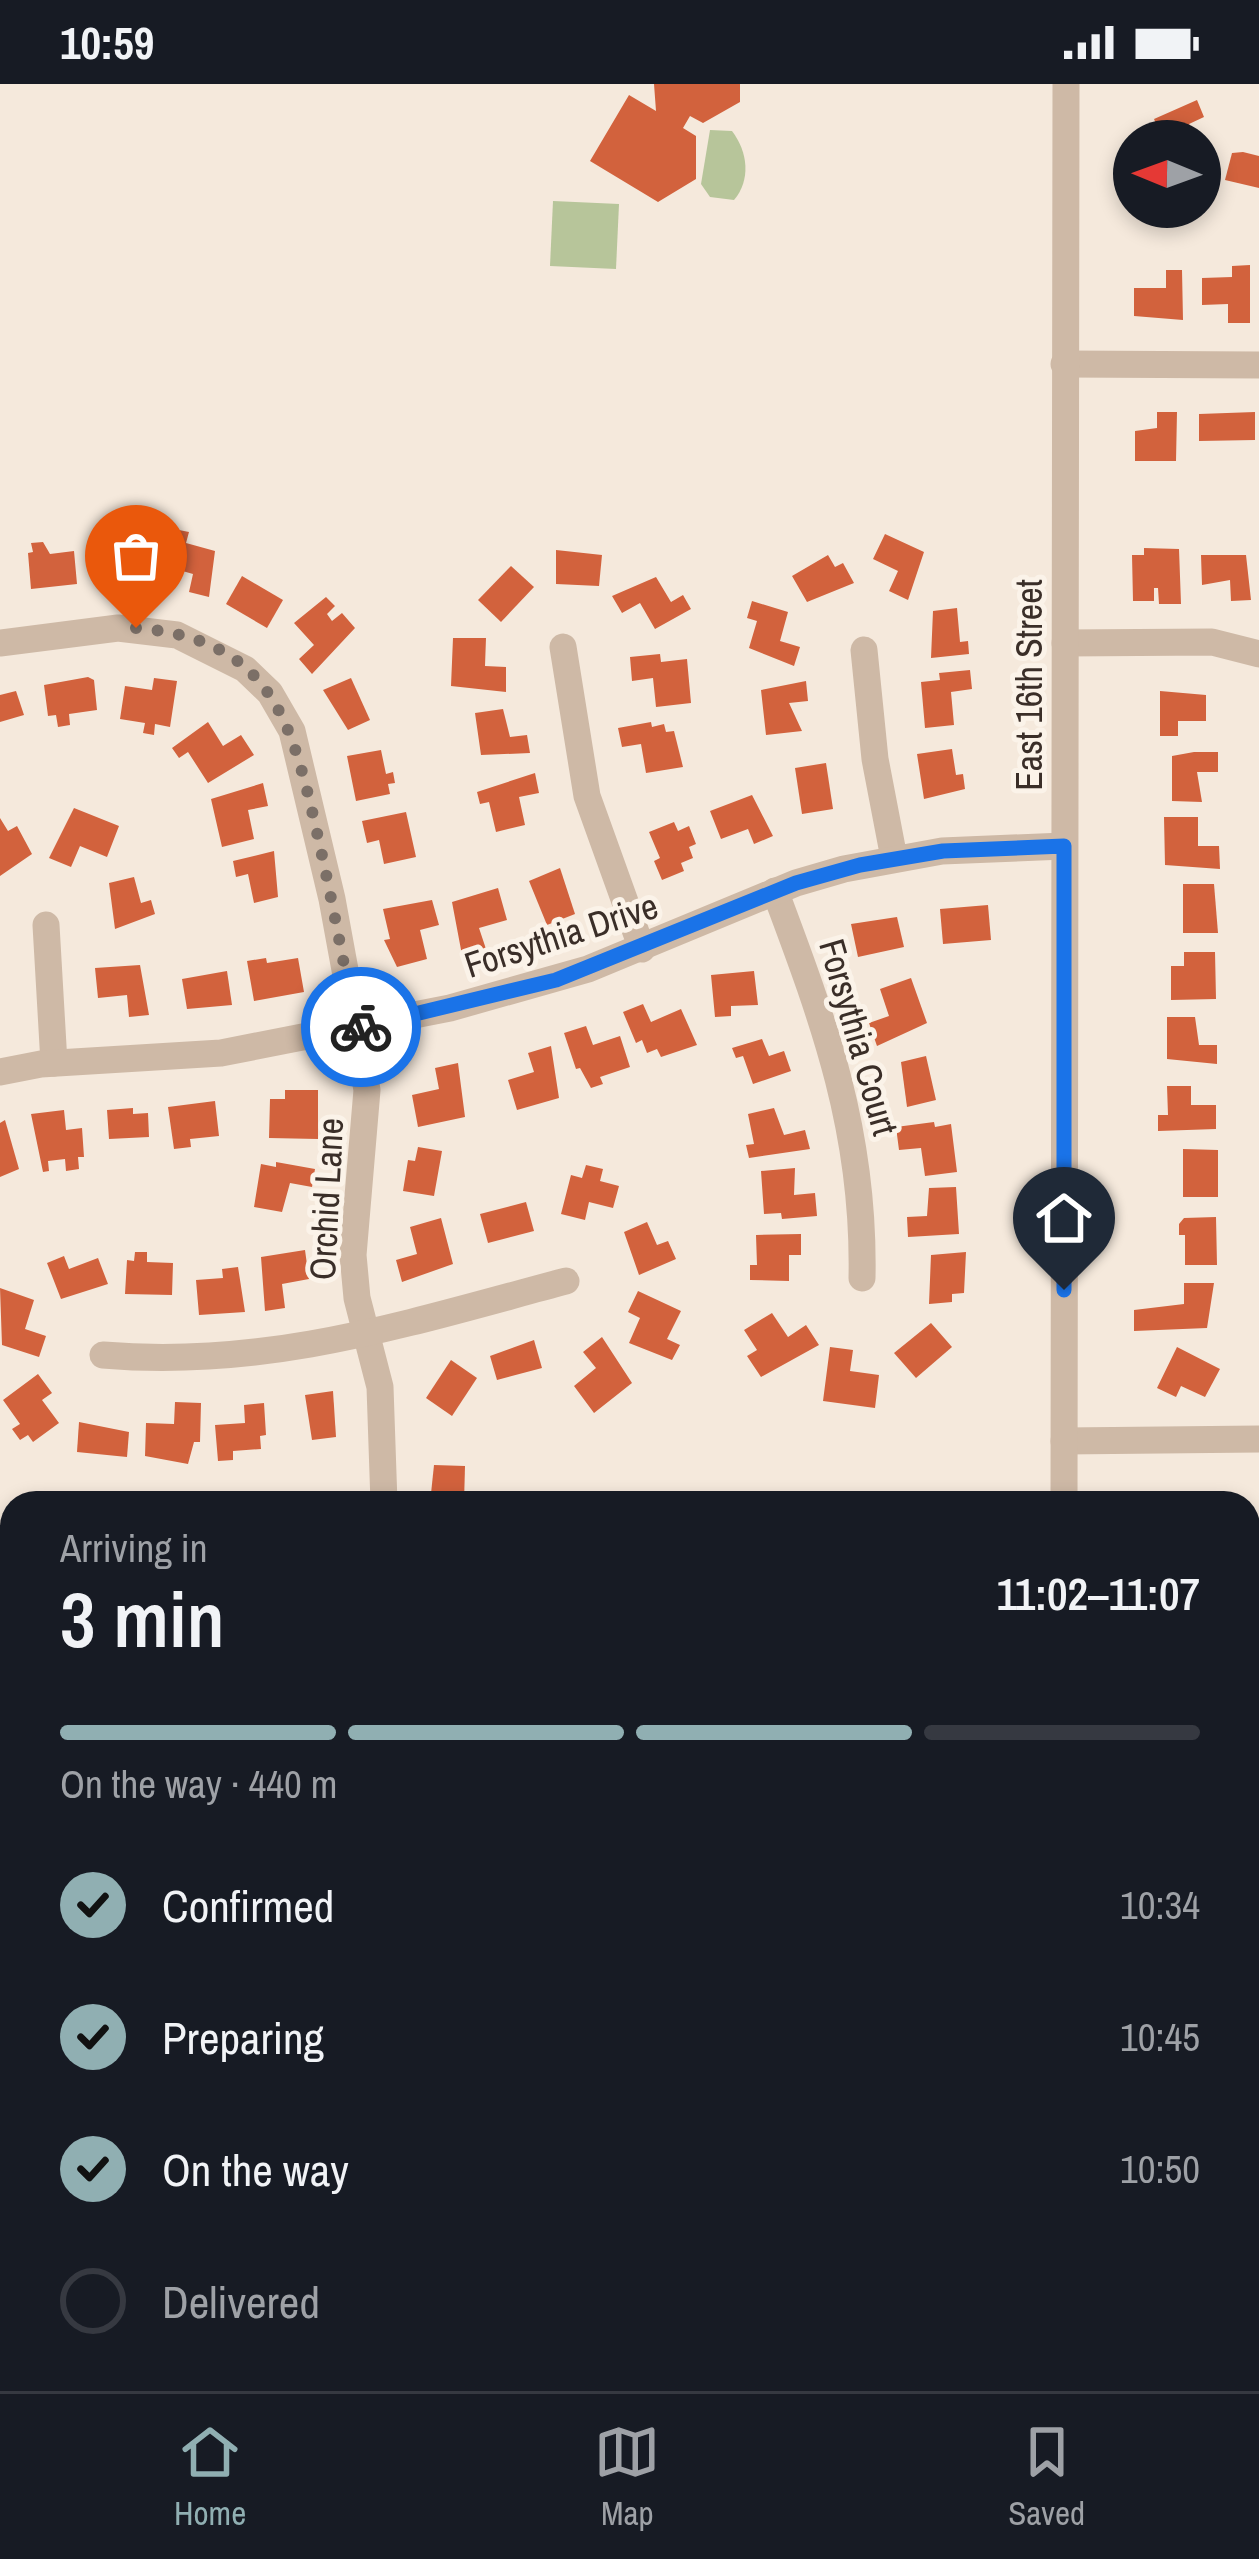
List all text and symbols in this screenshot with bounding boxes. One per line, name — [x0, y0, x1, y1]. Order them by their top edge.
text: 10:59 — [60, 12, 154, 73]
north arrow — [1113, 120, 1221, 228]
map controls — [1113, 120, 1221, 228]
pin — [85, 505, 187, 628]
icon: bag — [103, 523, 169, 589]
street label: East 16th Street — [1005, 579, 1053, 791]
street label: Forsythia Drive — [458, 881, 664, 989]
street label: Forsythia Court — [808, 933, 910, 1141]
courier — [301, 967, 421, 1087]
icon: bike — [328, 994, 394, 1060]
street label: Orchid Lane — [298, 1117, 354, 1281]
pin — [1013, 1167, 1115, 1290]
icon: home — [1031, 1185, 1097, 1251]
text: Arriving in — [60, 1522, 208, 1574]
text: 11:02–11:07 — [997, 1563, 1200, 1624]
text: 3 min — [60, 1566, 225, 1671]
text: On the way · 440 m — [60, 1758, 337, 1810]
icon: check — [60, 1872, 126, 1938]
text: Confirmed — [162, 1875, 334, 1936]
text: 10:34 — [1120, 1879, 1200, 1931]
icon: check — [60, 2004, 126, 2070]
text: Preparing — [162, 2007, 324, 2068]
text: 10:45 — [1120, 2011, 1200, 2063]
icon: check — [60, 2136, 126, 2202]
text: On the way — [162, 2139, 349, 2200]
text: 10:50 — [1120, 2143, 1200, 2195]
text: Delivered — [162, 2271, 320, 2332]
tab: Home — [174, 2419, 246, 2535]
tab: Map — [594, 2419, 660, 2535]
tab: Saved — [1008, 2419, 1085, 2535]

